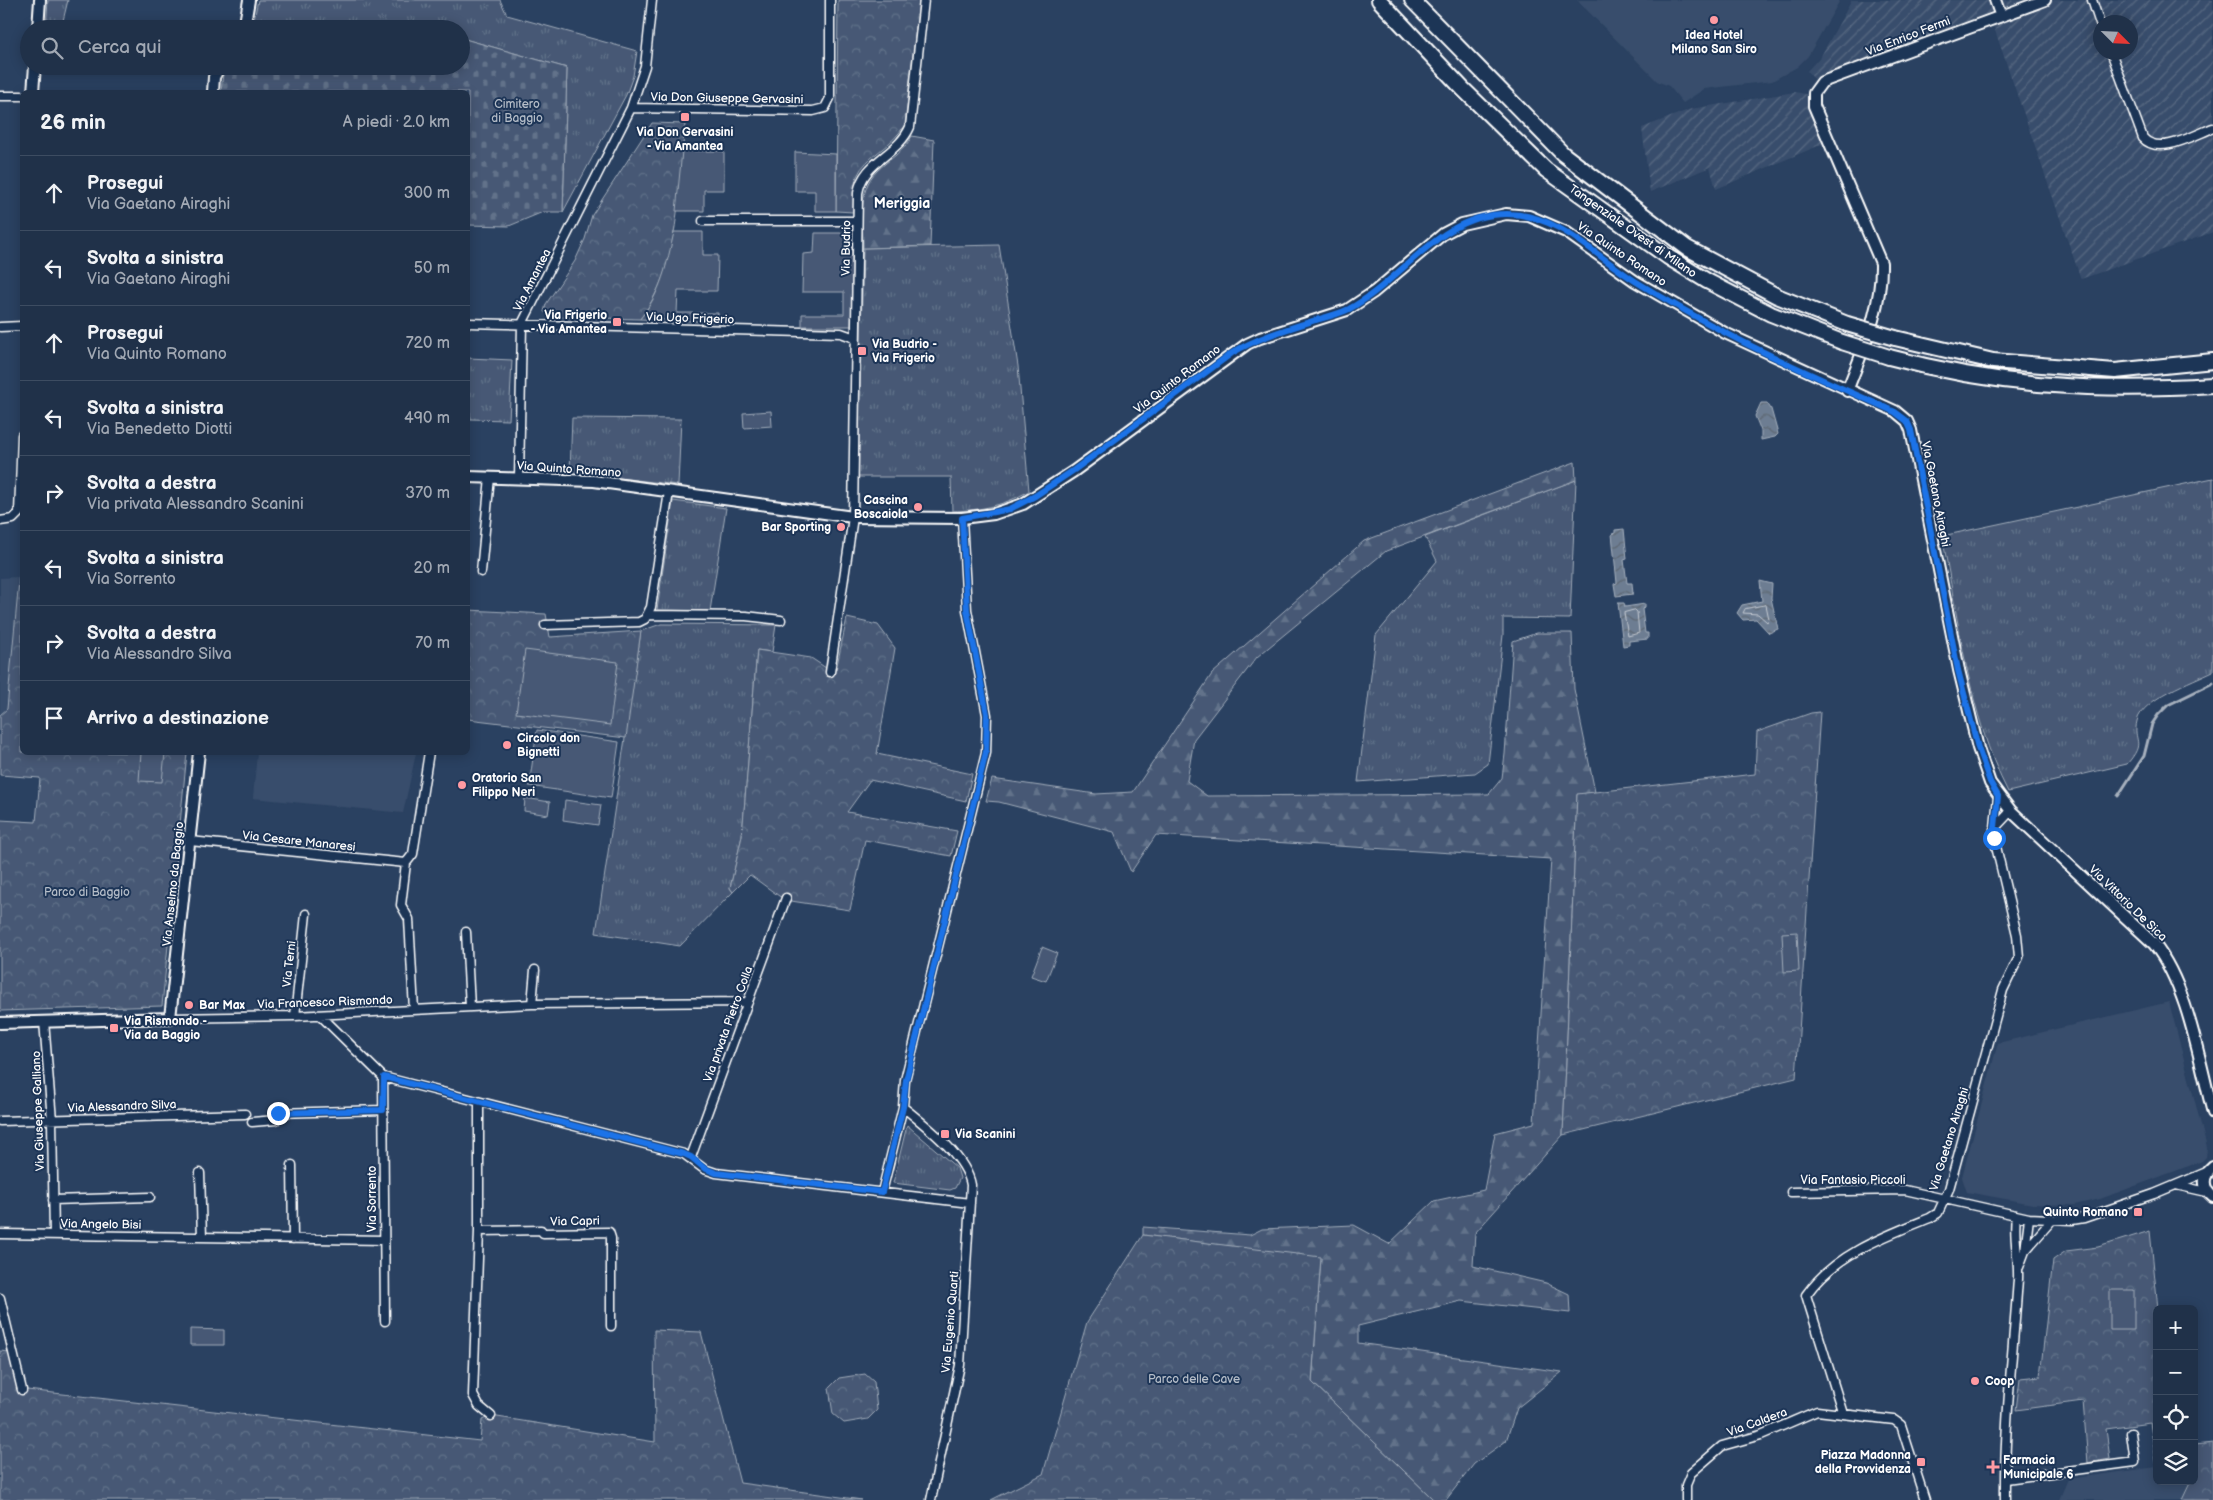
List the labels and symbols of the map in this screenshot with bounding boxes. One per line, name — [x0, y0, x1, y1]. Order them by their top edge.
street label: Via Enrico Fermi — [1864, 13, 1953, 60]
marker: Idea Hotel Milano San Siro — [1708, 14, 1720, 26]
north arrow — [2093, 15, 2138, 60]
place label: Idea Hotel Milano San Siro — [1671, 28, 1757, 57]
street label: Via Don Giuseppe Gervasini — [651, 90, 804, 107]
park label: Cimitero di Baggio — [491, 97, 543, 126]
marker: Via Don Gervasini - Via Amantea — [679, 111, 691, 123]
place label: Via Don Gervasini - Via Amantea — [637, 125, 733, 154]
street label: Tangenziale Ovest di Milano — [1566, 182, 1700, 281]
district label: Meriggia — [874, 195, 930, 212]
street label: Via Quinto Romano — [1574, 219, 1670, 290]
street label: Via Budrio — [839, 220, 854, 276]
street label: Via Amantea — [510, 246, 555, 314]
place label: Via Frigerio - Via Amantea — [531, 308, 607, 337]
street label: Via Ugo Frigerio — [646, 309, 735, 328]
marker: Via Frigerio - Via Amantea — [611, 316, 623, 328]
place label: Via Budrio - Via Frigerio — [872, 337, 937, 366]
street label: Via Quinto Romano — [1131, 342, 1224, 417]
marker: Via Budrio - Via Frigerio — [856, 345, 868, 357]
street label: Via Gaetano Airaghi — [1918, 440, 1953, 548]
street label: Via Quinto Romano — [516, 458, 622, 481]
place label: Cascina Boscaiola — [854, 493, 908, 522]
marker: Cascina Boscaiola — [912, 501, 924, 513]
place label: Bar Sporting — [761, 520, 831, 535]
marker: Bar Sporting — [835, 521, 847, 533]
place label: Circolo don Bignetti — [517, 731, 580, 760]
marker: Circolo don Bignetti — [501, 739, 513, 751]
place label: Oratorio San Filippo Neri — [472, 771, 542, 800]
marker: Oratorio San Filippo Neri — [456, 779, 468, 791]
street label: Via Anselmo da Baggio — [159, 821, 188, 947]
route start — [1983, 827, 2006, 850]
street label: Via Cesare Manaresi — [242, 828, 356, 855]
street label: Via Vittorio De Sica — [2085, 862, 2170, 945]
park label: Parco di Baggio — [44, 885, 130, 900]
street label: Via Terni — [280, 940, 299, 988]
street label: Via privata Pietro Colla — [700, 964, 757, 1084]
street label: Via Francesco Rismondo — [257, 993, 393, 1012]
place label: Bar Max — [199, 998, 246, 1013]
marker: Bar Max — [183, 999, 195, 1011]
place label: Via Rismondo - Via da Baggio — [124, 1014, 207, 1043]
marker: Via Rismondo - Via da Baggio — [108, 1022, 120, 1034]
street label: Via Giuseppe Galliano — [29, 1050, 48, 1171]
street label: Via Gaetano Airaghi — [1927, 1085, 1972, 1193]
street label: Via Alessandro Silva — [67, 1097, 177, 1116]
route end — [267, 1102, 290, 1125]
place label: Via Scanini — [955, 1127, 1015, 1142]
marker: Via Scanini — [939, 1128, 951, 1140]
street label: Via Sorrento — [365, 1166, 380, 1232]
street label: Via Fantasio Piccoli — [1801, 1173, 1906, 1188]
place label: Quinto Romano — [2043, 1205, 2128, 1220]
marker: Quinto Romano — [2132, 1206, 2144, 1218]
street label: Via Capri — [550, 1214, 600, 1229]
street label: Via Angelo Bisi — [60, 1216, 142, 1233]
street label: Via Eugenio Quarti — [939, 1270, 962, 1373]
park label: Parco delle Cave — [1148, 1372, 1240, 1387]
place label: Coop — [1985, 1374, 2014, 1389]
marker: Coop — [1969, 1375, 1981, 1387]
street label: Via Caldera — [1725, 1405, 1790, 1440]
place label: Piazza Madonna della Provvidenza — [1815, 1448, 1911, 1477]
place label: Farmacia Municipale 6 — [2003, 1453, 2073, 1482]
marker: Piazza Madonna della Provvidenza — [1915, 1456, 1927, 1468]
marker: Farmacia Municipale 6 — [1987, 1461, 1999, 1473]

